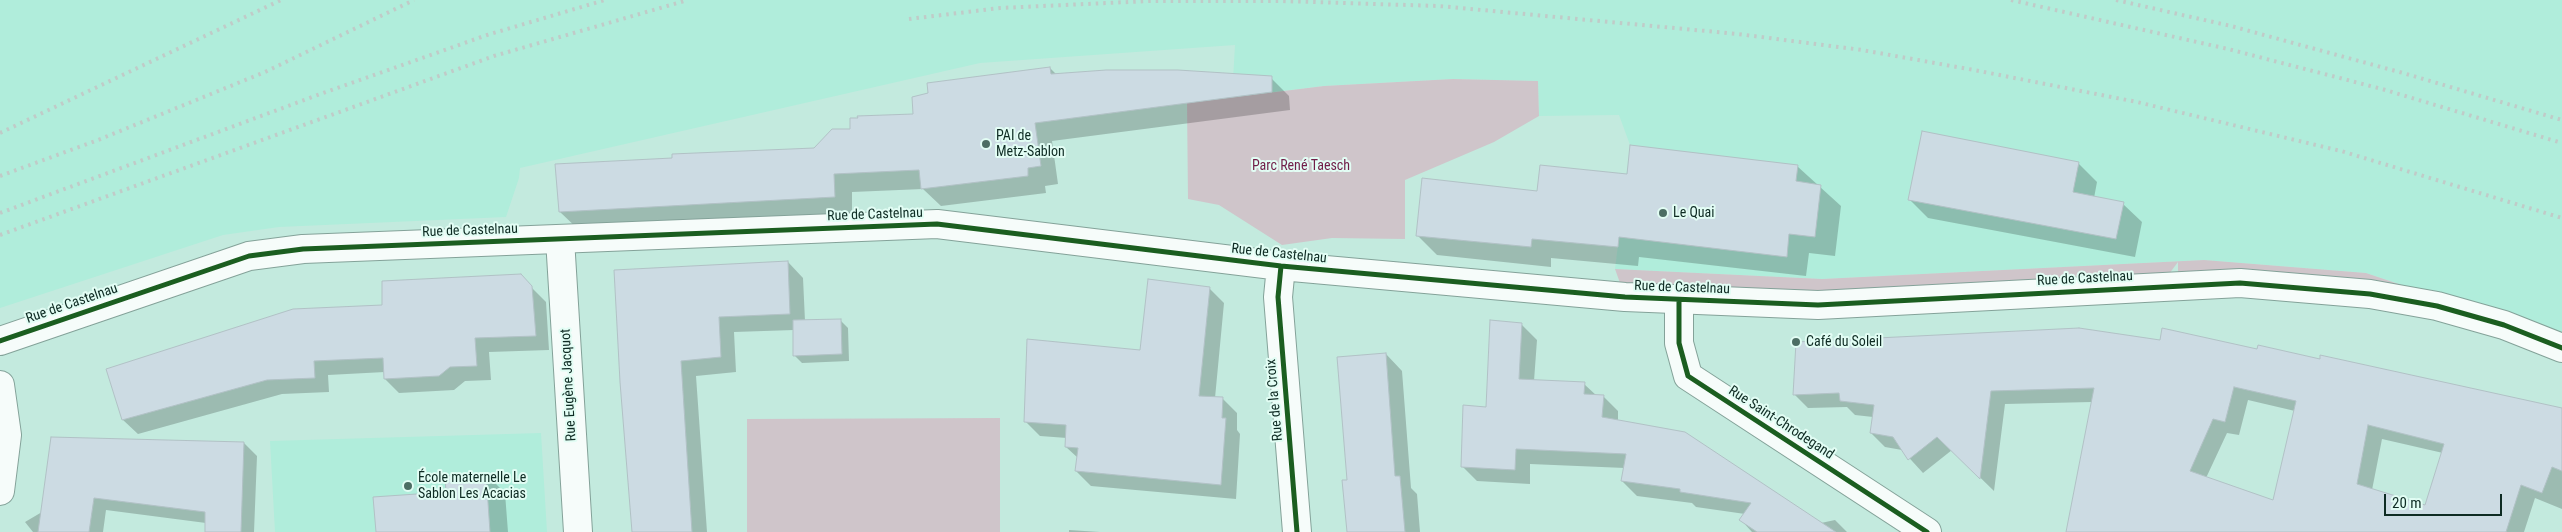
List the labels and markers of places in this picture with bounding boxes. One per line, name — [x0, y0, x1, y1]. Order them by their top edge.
place label: PAI de Metz-Sablon — [996, 128, 1065, 160]
marker: PAI de Metz-Sablon — [980, 138, 992, 150]
place label: Le Quai — [1673, 205, 1715, 221]
marker: Le Quai — [1657, 207, 1669, 219]
place label: Café du Soleil — [1806, 334, 1882, 350]
marker: Café du Soleil — [1790, 336, 1802, 348]
place label: École maternelle Le Sablon Les Acacias — [418, 470, 526, 502]
marker: École maternelle Le Sablon Les Acacias — [402, 480, 414, 492]

